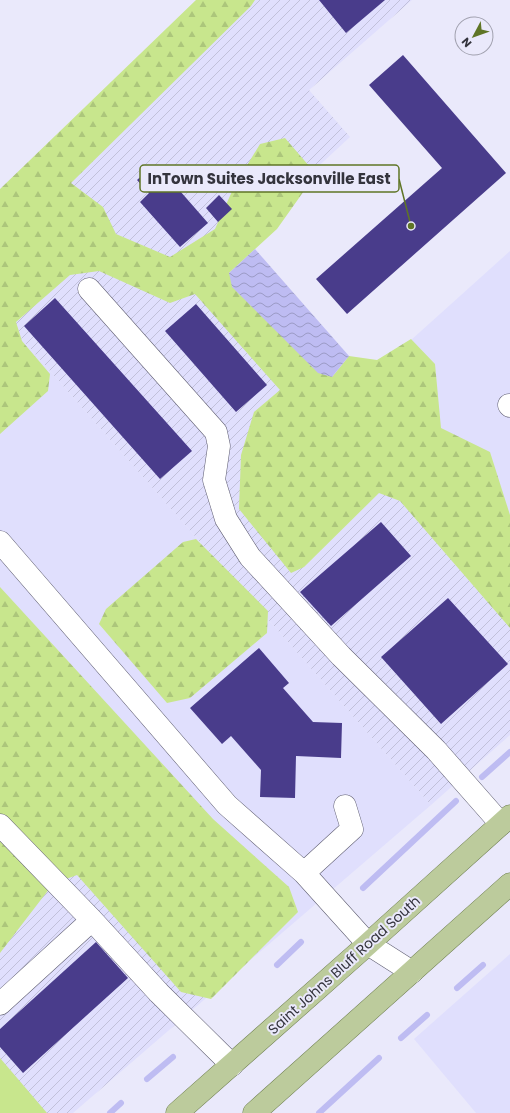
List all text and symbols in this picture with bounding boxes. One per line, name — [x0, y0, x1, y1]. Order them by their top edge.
north arrow — [454, 16, 494, 56]
text: N — [458, 34, 475, 51]
callout: InTown Suites Jacksonville East — [140, 165, 399, 192]
text: InTown Suites Jacksonville East — [148, 168, 390, 189]
street label: Saint Johns Bluff Road South — [264, 891, 424, 1039]

